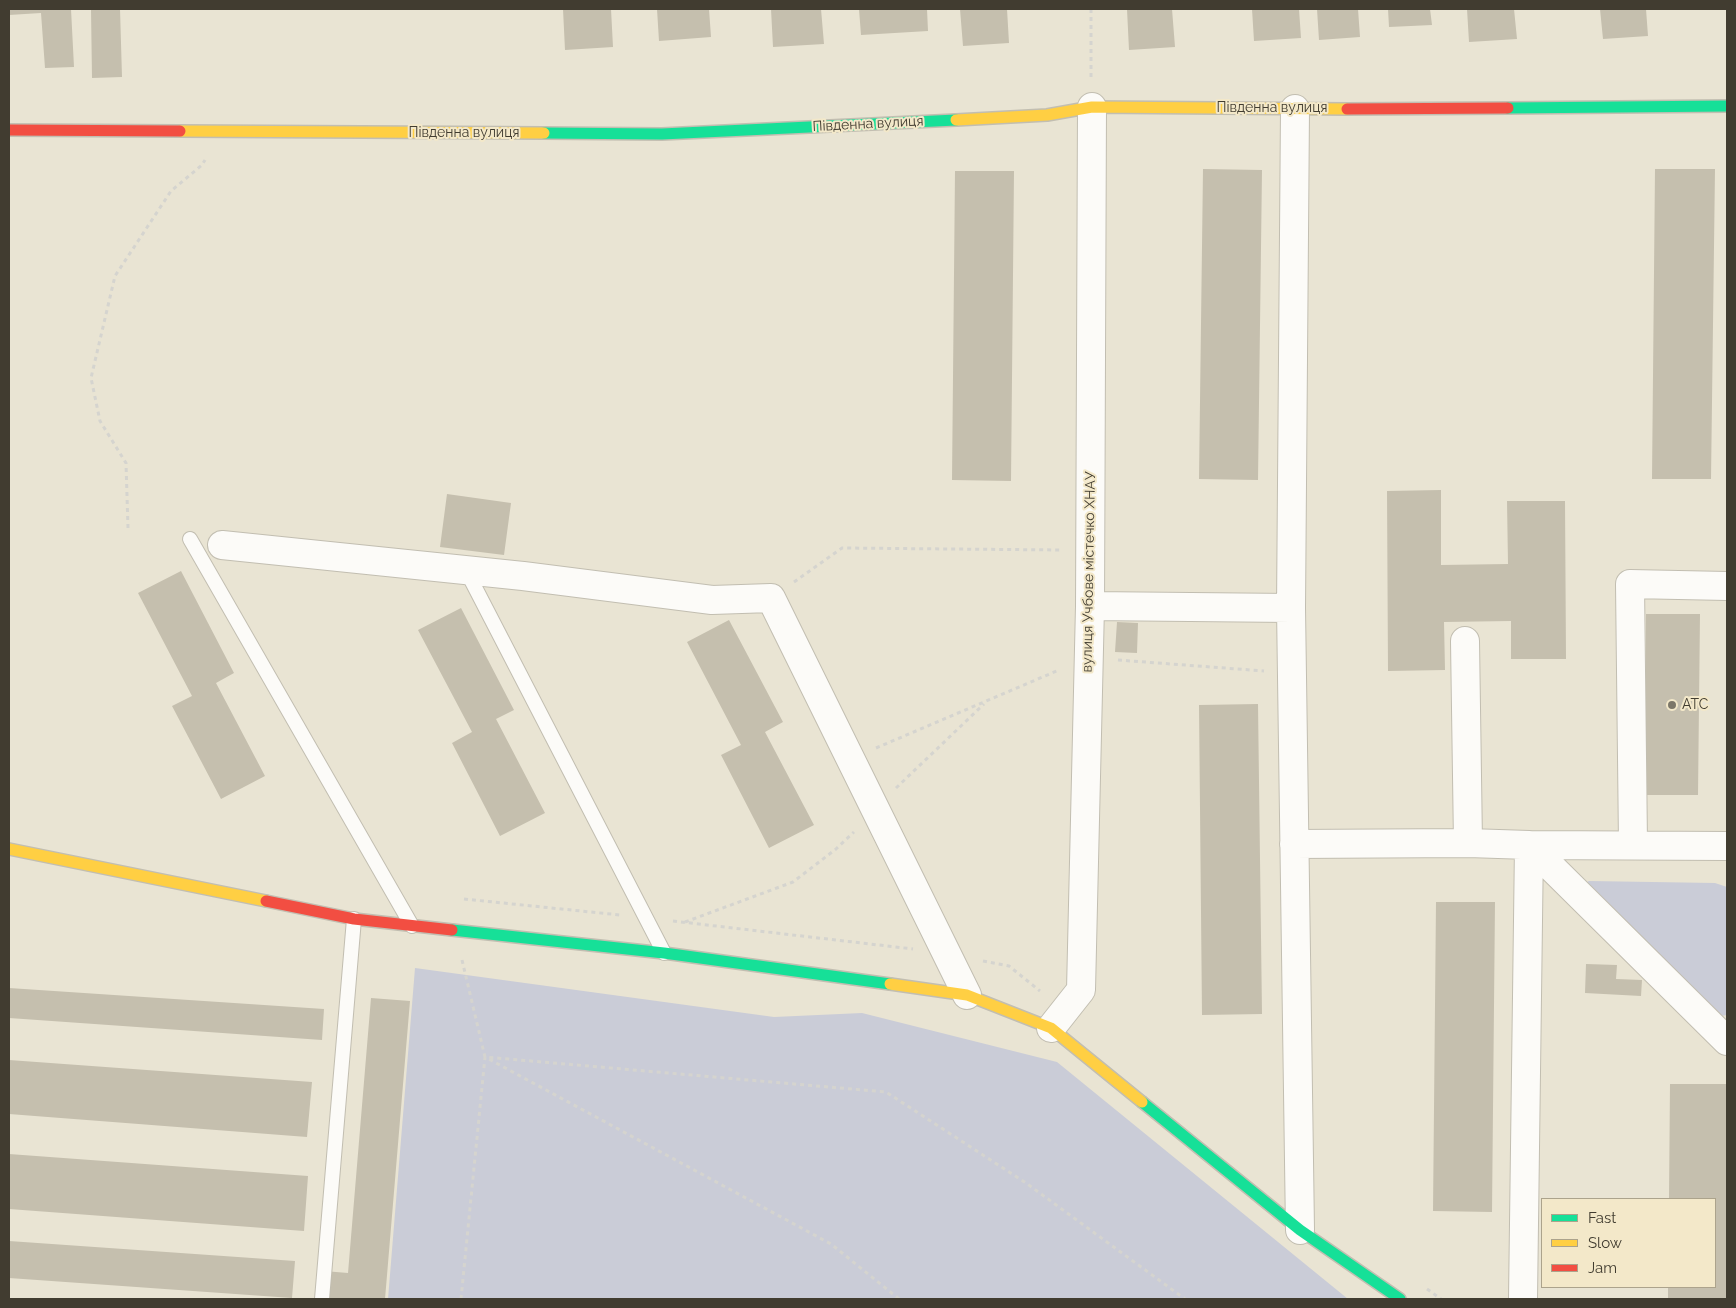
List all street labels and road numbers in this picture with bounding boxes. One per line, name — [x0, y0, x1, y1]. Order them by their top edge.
street label: Південна вулиця — [1216, 100, 1328, 116]
street label: Південна вулиця — [812, 113, 924, 135]
street label: Південна вулиця — [408, 125, 520, 141]
street label: вулиця Учбове містечко ХНАУ — [1079, 471, 1099, 673]

